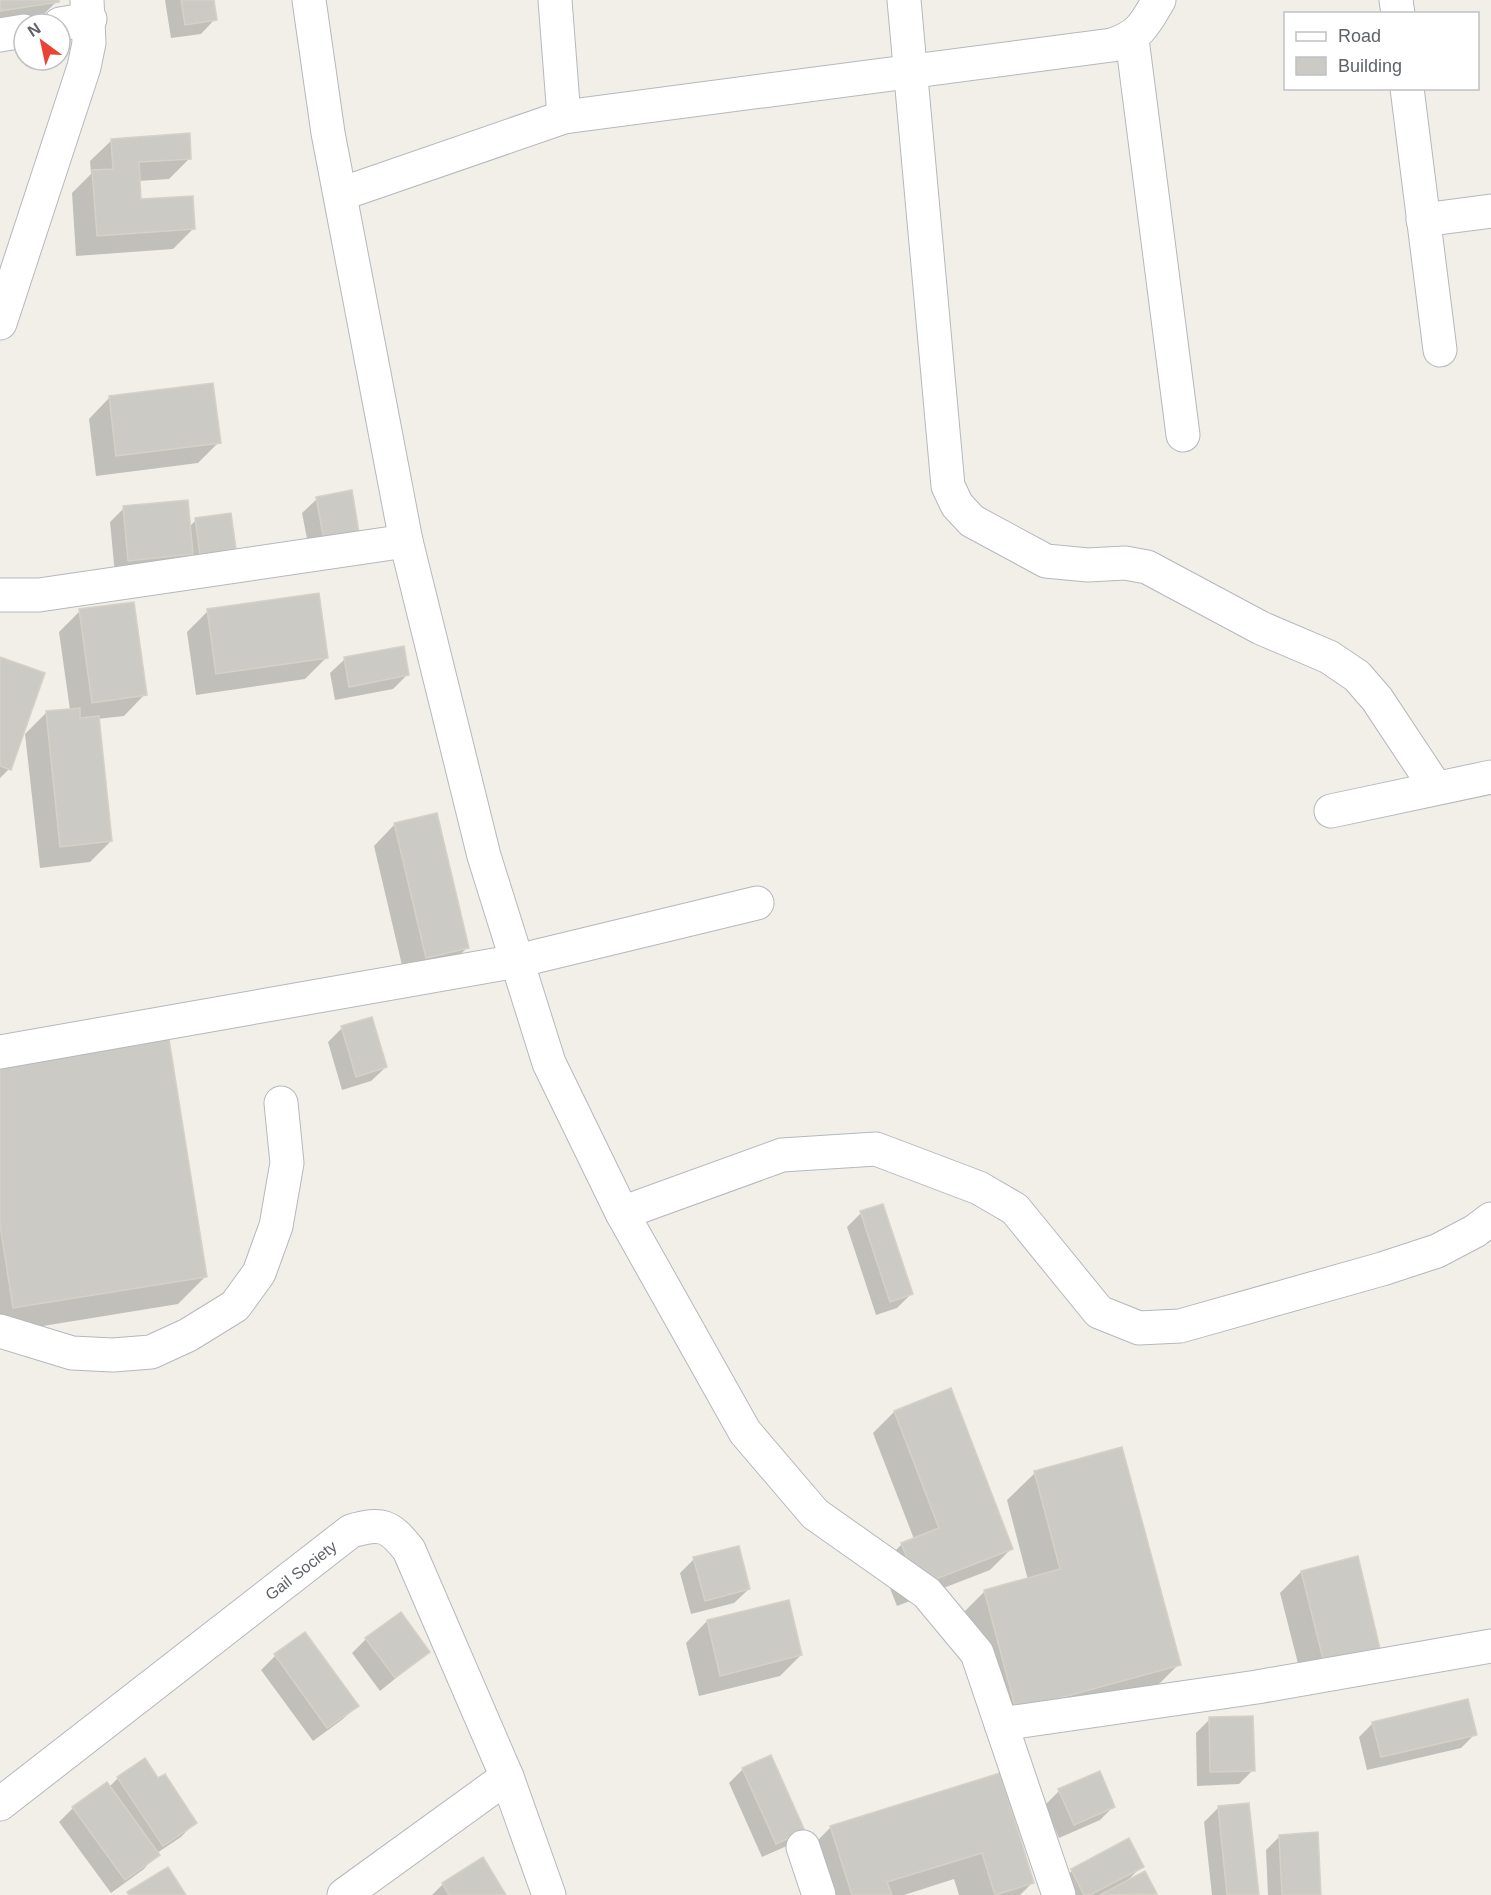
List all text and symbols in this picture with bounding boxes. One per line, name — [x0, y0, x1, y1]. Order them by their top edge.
north arrow — [12, 12, 72, 72]
legend — [1284, 12, 1479, 90]
text: N — [25, 20, 44, 40]
text: Road — [1338, 26, 1381, 46]
text: Building — [1338, 56, 1402, 76]
street label: Gail Society — [262, 1538, 340, 1603]

